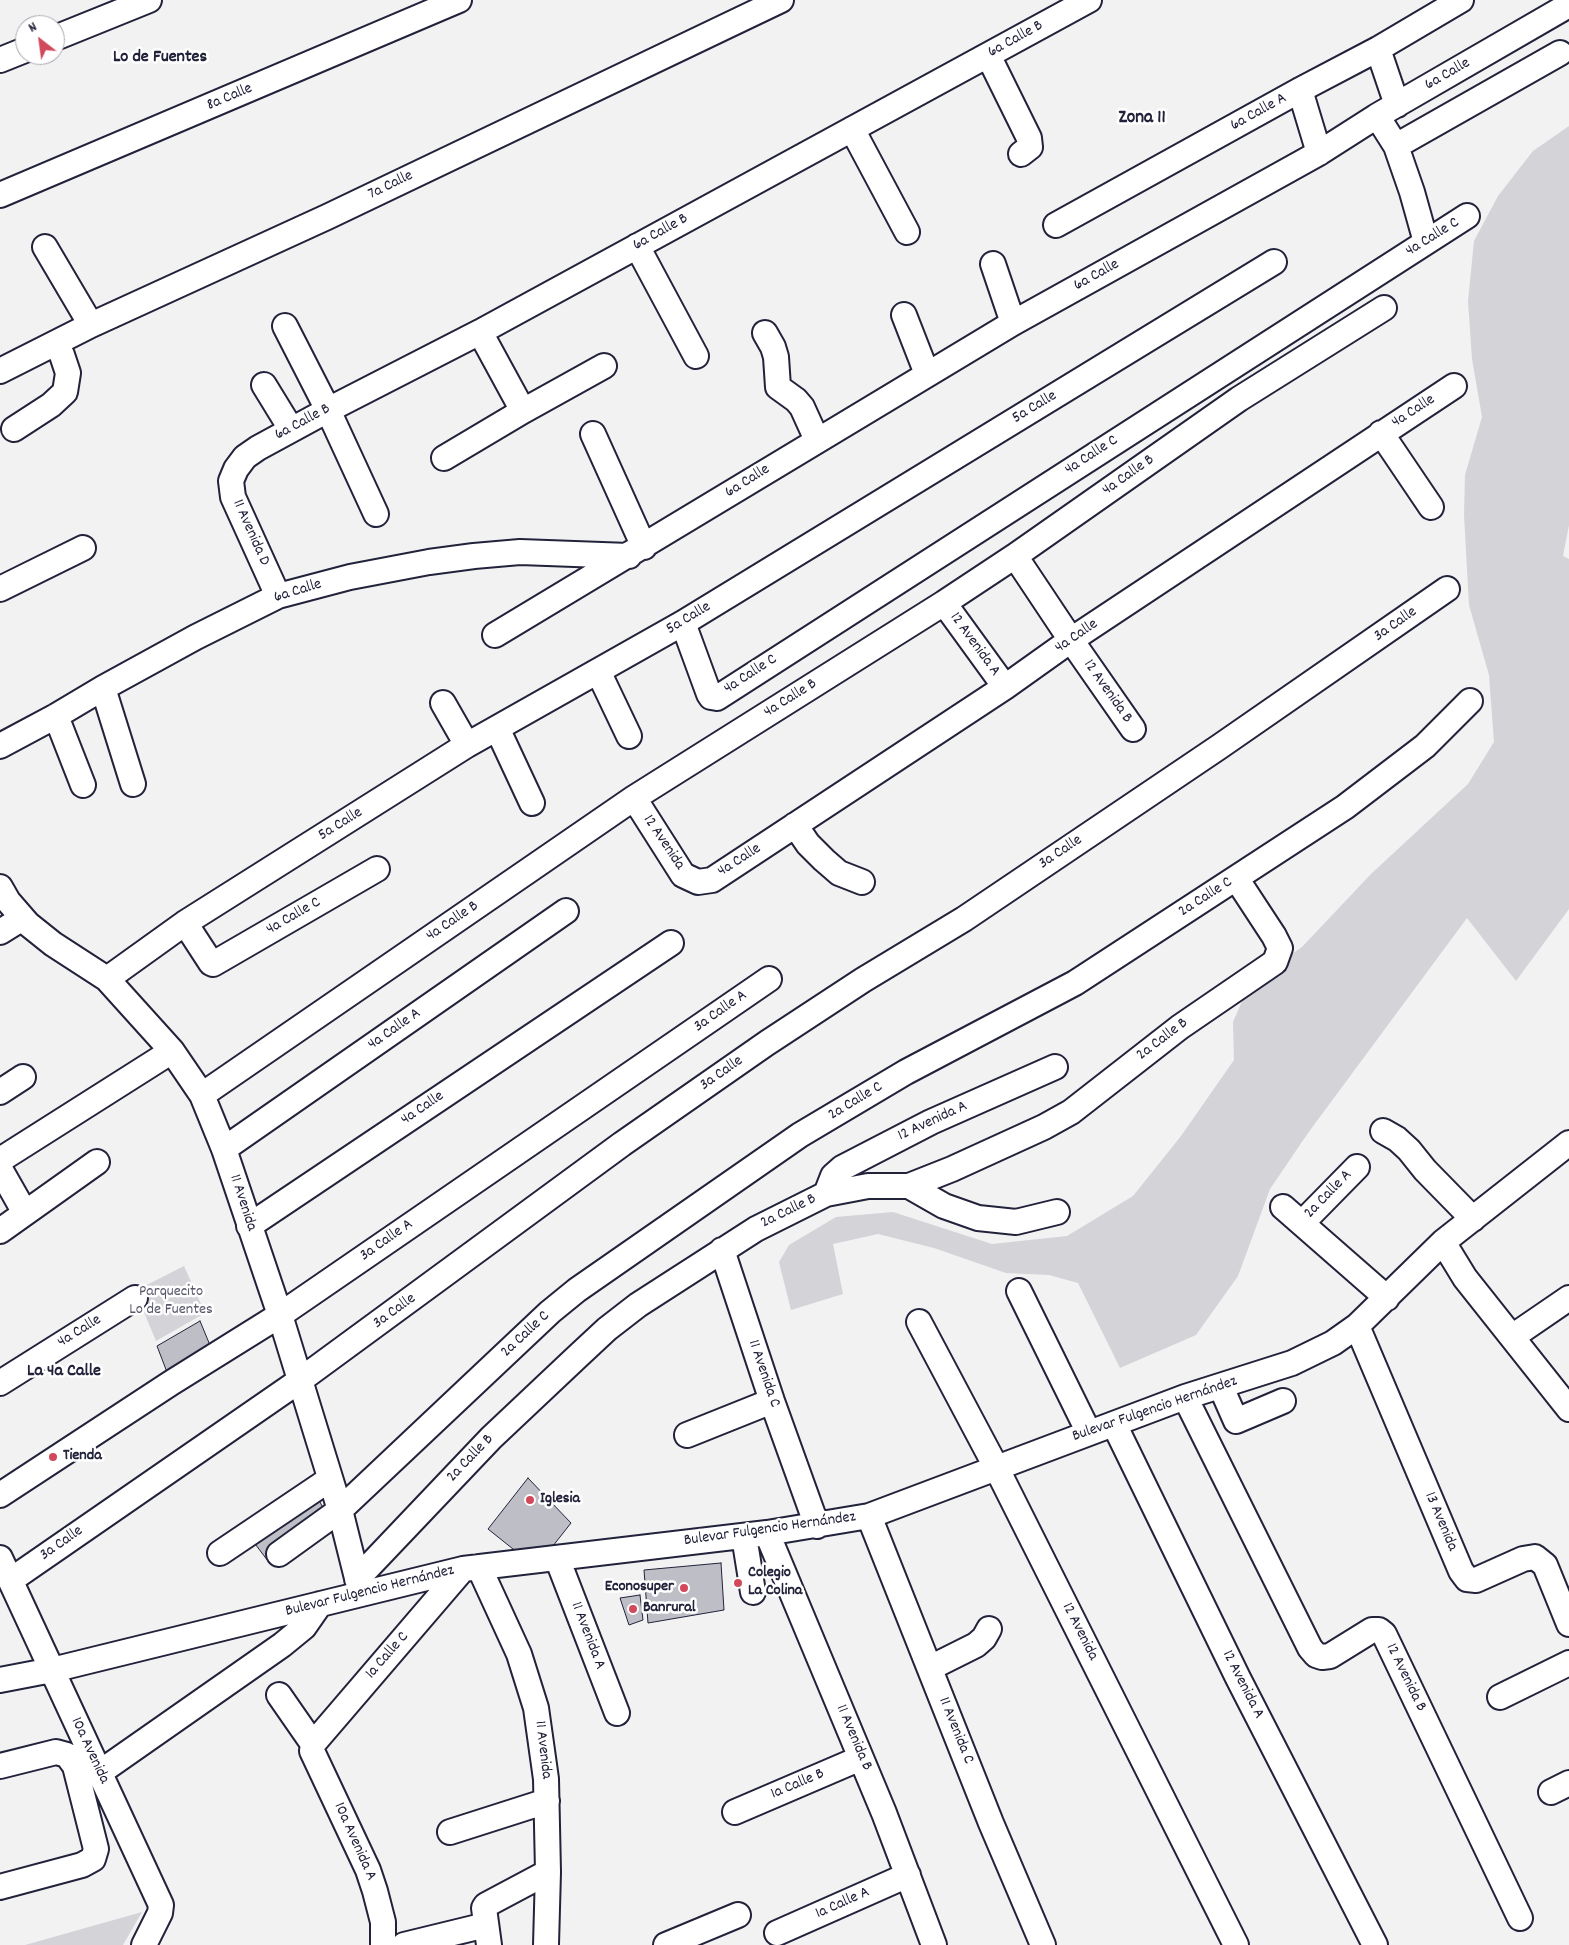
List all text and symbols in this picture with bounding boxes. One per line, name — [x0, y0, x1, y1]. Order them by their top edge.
north arrow — [15, 15, 65, 65]
text: N — [25, 17, 41, 38]
street label: 6a Calle B — [985, 17, 1047, 63]
district label: Lo de Fuentes — [113, 48, 207, 70]
street label: 6a Calle — [1422, 54, 1474, 96]
street label: 8a Calle — [204, 80, 256, 116]
street label: 6a Calle A — [1227, 90, 1291, 136]
district label: Zona 11 — [1118, 108, 1166, 130]
street label: 7a Calle — [366, 167, 416, 205]
street label: 6a Calle B — [630, 210, 692, 256]
street label: 4a Calle C — [1403, 214, 1463, 262]
street label: 6a Calle — [1071, 256, 1123, 296]
street label: 5a Calle — [1009, 387, 1061, 429]
street label: 4a Calle — [1389, 391, 1439, 433]
street label: 6a Calle B — [272, 400, 334, 446]
street label: 4a Calle C — [1062, 432, 1122, 480]
street label: 4a Calle B — [1099, 451, 1159, 501]
street label: 6a Calle — [722, 461, 774, 503]
street label: 11 Avenida D — [227, 497, 273, 569]
street label: 6a Calle — [272, 576, 324, 608]
street label: 5a Calle — [663, 598, 715, 640]
street label: 3a Calle — [1371, 603, 1421, 647]
street label: 12 Avenida A — [944, 609, 1004, 681]
street label: 4a Calle — [1052, 616, 1102, 658]
street label: 4a Calle C — [721, 651, 781, 699]
street label: 12 Avenida B — [1078, 657, 1136, 727]
street label: 4a Calle B — [761, 675, 821, 723]
street label: 5a Calle — [315, 804, 367, 846]
street label: 12 Avenida — [638, 812, 688, 874]
street label: 3a Calle — [1036, 832, 1086, 874]
street label: 4a Calle — [715, 840, 765, 882]
street label: 2a Calle C — [1176, 874, 1236, 922]
street label: 4a Calle C — [263, 894, 325, 940]
street label: 4a Calle B — [423, 898, 483, 946]
street label: 3a Calle A — [691, 987, 751, 1037]
street label: 4a Calle A — [365, 1005, 425, 1055]
street label: 2a Calle B — [1133, 1014, 1193, 1066]
street label: 3a Calle — [697, 1052, 747, 1096]
street label: 2a Calle C — [825, 1078, 887, 1126]
street label: 4a Calle — [398, 1088, 448, 1130]
street label: 12 Avenida A — [895, 1098, 971, 1146]
street label: 2a Calle A — [1301, 1167, 1357, 1223]
street label: 11 Avenida — [224, 1172, 260, 1234]
street label: 2a Calle B — [758, 1190, 820, 1234]
street label: 3a Calle A — [357, 1216, 417, 1266]
park label: Parquecito Lo de Fuentes — [129, 1283, 213, 1321]
street label: 3a Calle — [370, 1290, 420, 1334]
street label: 2a Calle C — [498, 1308, 554, 1362]
street label: 4a Calle — [55, 1311, 105, 1353]
street label: 11 Avenida C — [743, 1338, 783, 1410]
district label: La 4a Calle — [27, 1362, 101, 1384]
street label: Bulevar Fulgencio Hernández — [1070, 1373, 1240, 1447]
street label: 2a Calle B — [443, 1431, 499, 1487]
place label: Tienda — [63, 1447, 102, 1467]
marker: Tienda — [47, 1451, 59, 1463]
place label: Iglesia — [540, 1490, 580, 1510]
street label: 13 Avenida — [1419, 1490, 1461, 1554]
marker: Iglesia — [524, 1494, 536, 1506]
street label: Bulevar Fulgencio Hernández — [683, 1508, 857, 1552]
street label: 3a Calle — [37, 1522, 87, 1566]
street label: Bulevar Fulgencio Hernández — [284, 1562, 456, 1622]
place label: Colegio La Colina — [748, 1564, 802, 1602]
marker: Colegio La Colina — [732, 1577, 744, 1589]
place label: Econosuper — [605, 1578, 674, 1598]
marker: Econosuper — [678, 1582, 690, 1594]
street label: 11 Avenida A — [565, 1599, 609, 1673]
place label: Banrural — [643, 1599, 696, 1619]
street label: 12 Avenida — [1056, 1600, 1102, 1664]
marker: Banrural — [627, 1603, 639, 1615]
street label: 1a Calle C — [362, 1628, 414, 1684]
street label: 12 Avenida B — [1380, 1641, 1430, 1715]
street label: 12 Avenida A — [1217, 1648, 1267, 1722]
street label: 11 Avenida C — [933, 1695, 977, 1767]
street label: 11 Avenida B — [831, 1702, 875, 1774]
street label: 10a Avenida — [65, 1715, 113, 1787]
street label: 11 Avenida — [529, 1720, 555, 1780]
street label: 1a Calle B — [768, 1765, 828, 1805]
street label: 10a Avenida A — [328, 1800, 380, 1884]
street label: 1a Calle A — [813, 1884, 873, 1924]

